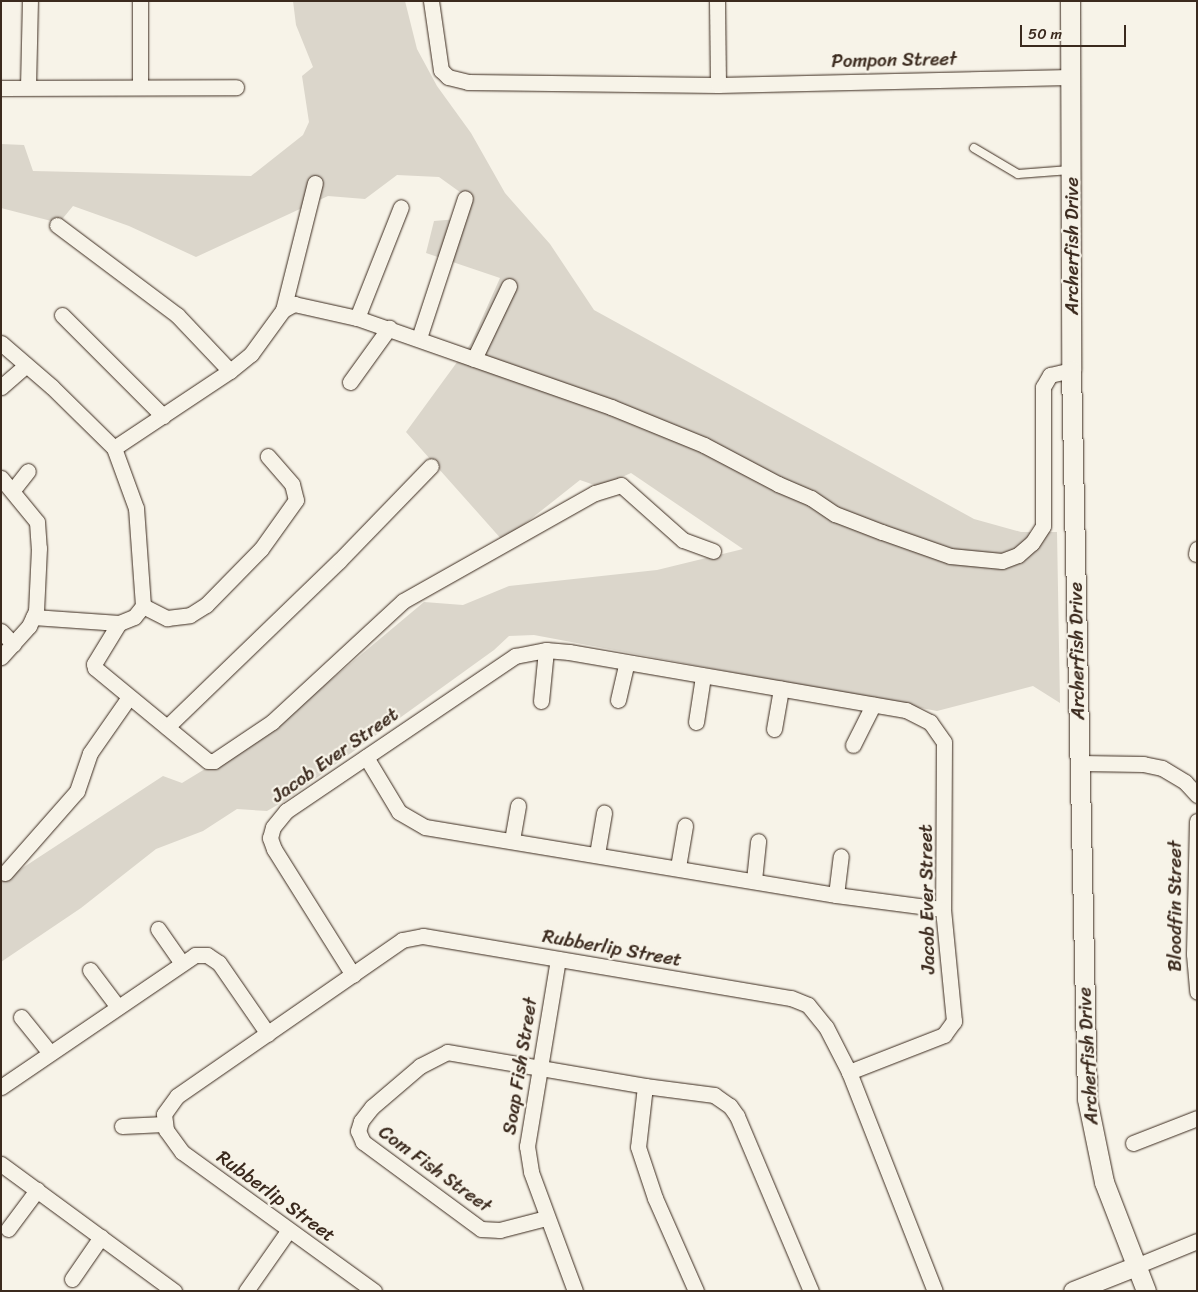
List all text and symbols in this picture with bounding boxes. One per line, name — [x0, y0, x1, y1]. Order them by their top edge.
scale bar — [1023, 15, 1129, 47]
text: 50 m — [1028, 21, 1062, 47]
street label: Pompon Street — [831, 48, 957, 72]
street label: Archerfish Drive — [1061, 177, 1083, 315]
street label: Archerfish Drive — [1064, 582, 1090, 720]
street label: Jacob Ever Street — [267, 703, 403, 807]
street label: Jacob Ever Street — [914, 824, 940, 974]
street label: Bloodfin Street — [1164, 840, 1186, 972]
street label: Rubberlip Street — [541, 925, 683, 971]
street label: Archerfish Drive — [1073, 987, 1103, 1125]
street label: Soap Fish Street — [498, 995, 542, 1137]
street label: Com Fish Street — [373, 1120, 497, 1218]
street label: Rubberlip Street — [212, 1145, 340, 1247]

